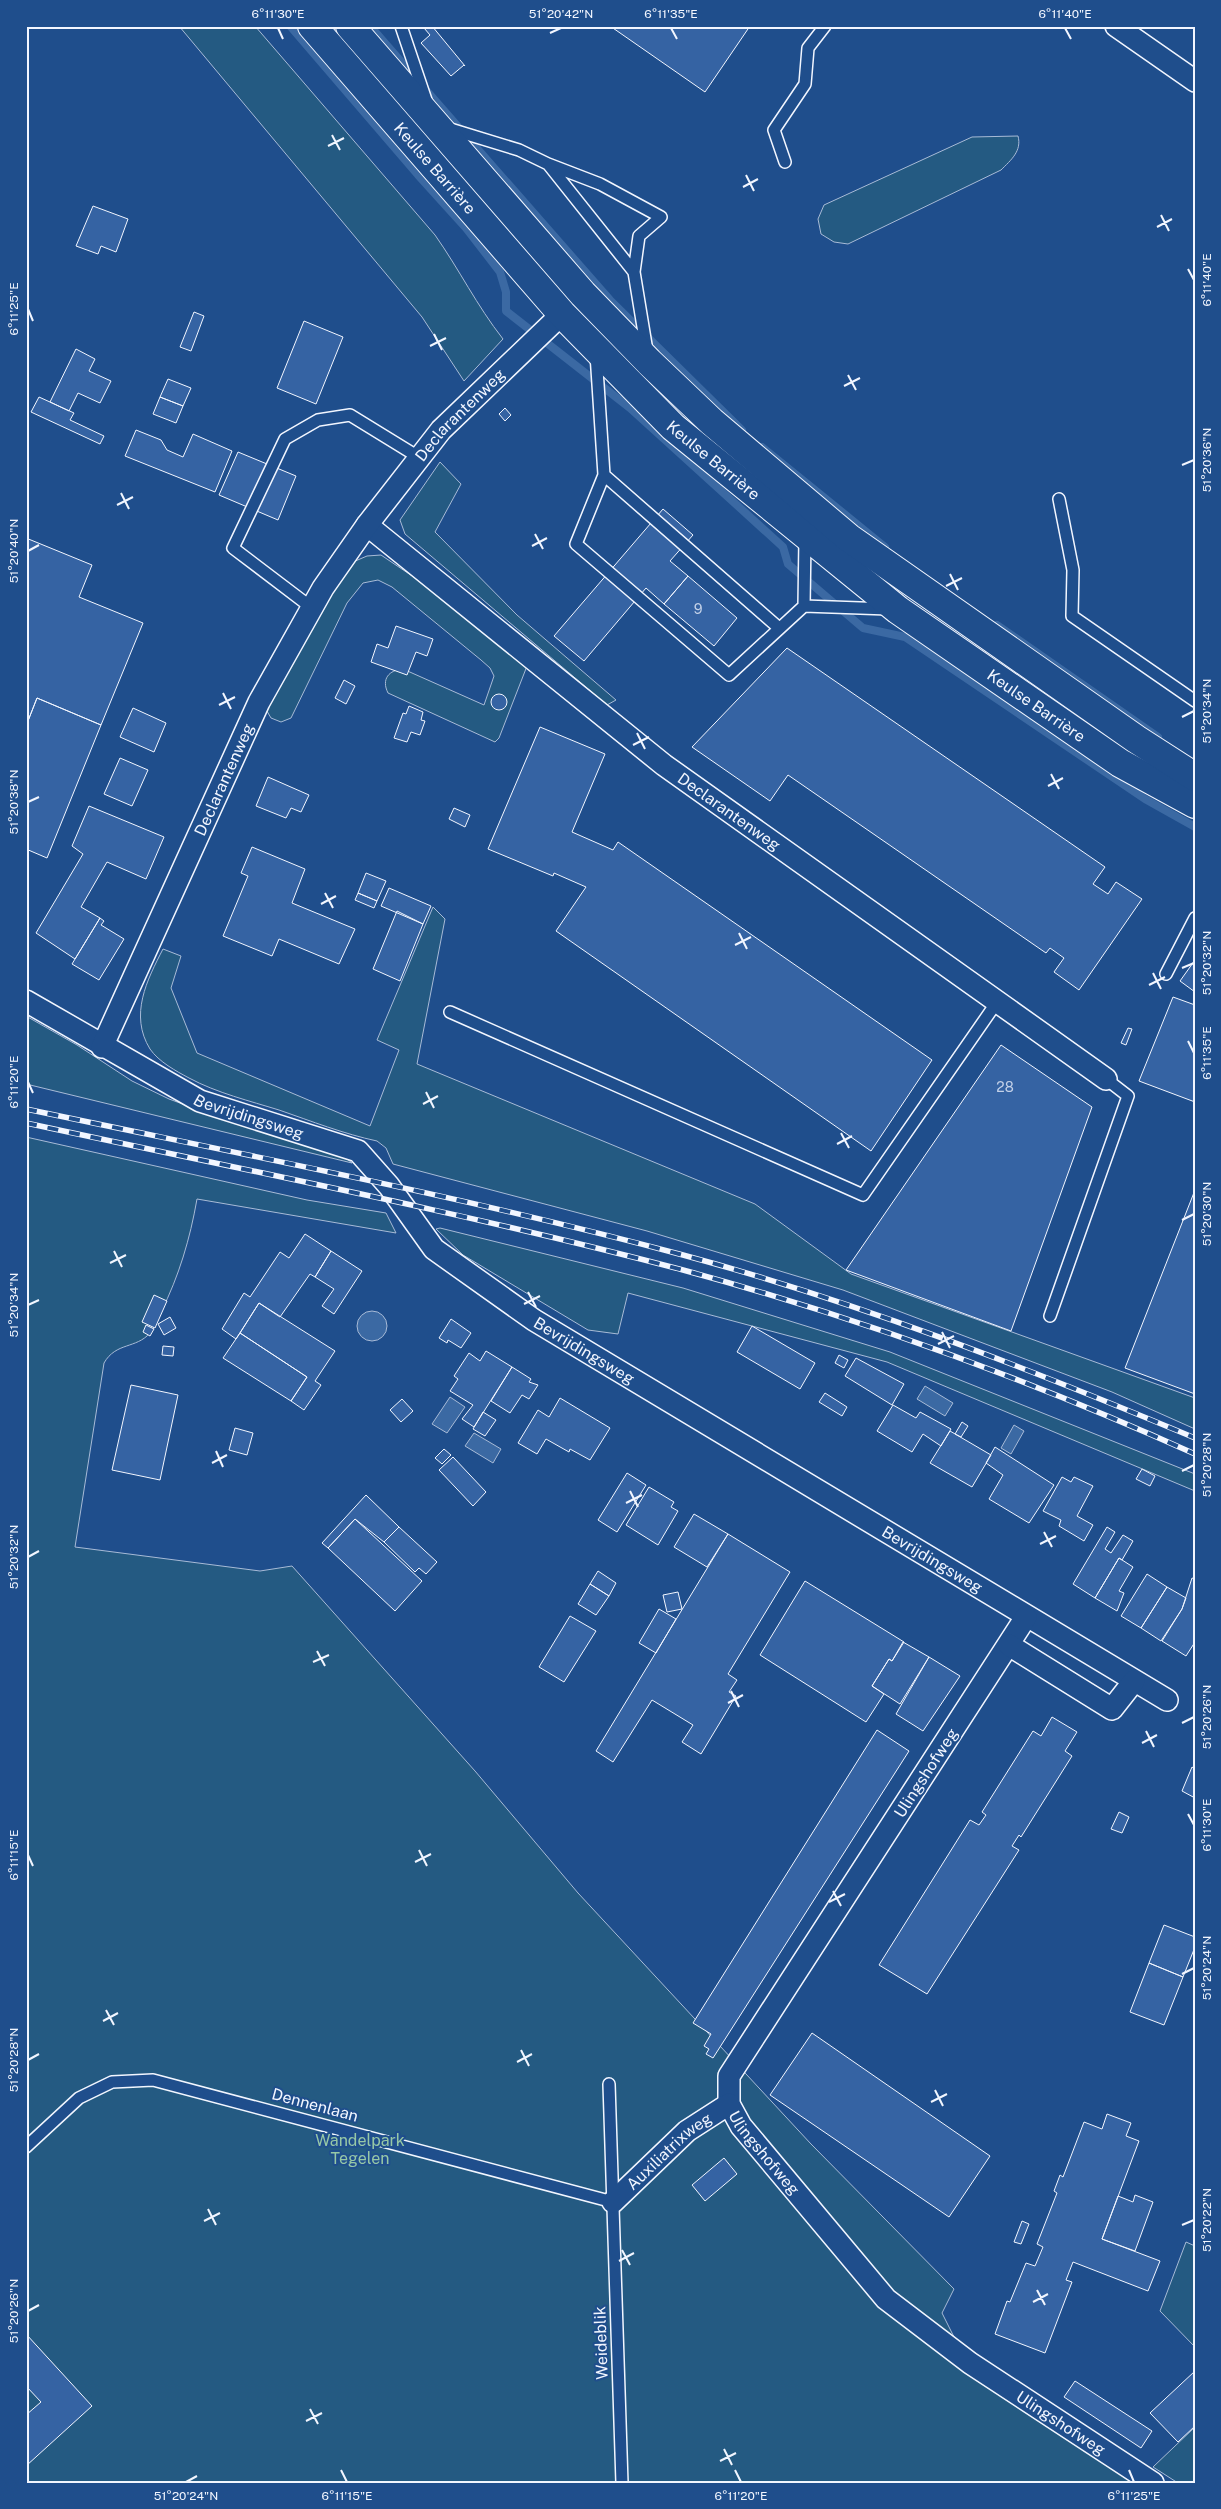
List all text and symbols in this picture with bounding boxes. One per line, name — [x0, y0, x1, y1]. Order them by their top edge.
text: 6°11'30"E — [251, 7, 305, 21]
text: 51°20'42"N — [529, 7, 593, 21]
text: 6°11'35"E — [644, 7, 698, 21]
text: 6°11'40"E — [1038, 7, 1092, 21]
street label: Keulse Barrière — [390, 118, 480, 218]
text: 6°11'40"E — [1200, 253, 1214, 307]
text: 6°11'25"E — [7, 282, 21, 336]
street label: Declarantenweg — [411, 364, 509, 465]
street label: Keulse Barrière — [663, 416, 764, 504]
text: 51°20'36"N — [1200, 428, 1214, 492]
text: 51°20'40"N — [7, 519, 21, 583]
house number: 9 — [694, 601, 703, 617]
street label: Keulse Barrière — [984, 665, 1089, 746]
text: 51°20'34"N — [1200, 679, 1214, 743]
street label: Declarantenweg — [190, 720, 258, 839]
street label: Declarantenweg — [674, 768, 784, 854]
text: 51°20'38"N — [7, 769, 21, 835]
text: 51°20'32"N — [1200, 931, 1214, 995]
text: 6°11'35"E — [1200, 1026, 1214, 1080]
text: 6°11'20"E — [7, 1056, 21, 1108]
house number: 28 — [996, 1079, 1014, 1095]
street label: Bevrijdingsweg — [190, 1090, 306, 1143]
text: 51°20'30"N — [1200, 1182, 1214, 1246]
text: 51°20'34"N — [7, 1273, 21, 1337]
street label: Bevrijdingsweg — [531, 1313, 638, 1388]
text: 51°20'28"N — [1200, 1433, 1214, 1497]
street label: Bevrijdingsweg — [879, 1522, 986, 1597]
text: 51°20'32"N — [7, 1525, 21, 1589]
text: 51°20'26"N — [1200, 1685, 1214, 1749]
street label: Ulingshofweg — [890, 1725, 962, 1821]
text: 6°11'30"E — [1200, 1798, 1214, 1852]
text: 6°11'15"E — [7, 1830, 21, 1880]
text: 51°20'24"N — [1200, 1936, 1214, 2000]
text: 51°20'28"N — [7, 2028, 21, 2092]
street label: Dennenlaan — [270, 2084, 360, 2126]
street label: Ulingshofweg — [725, 2107, 804, 2199]
street label: Auxiliatrixweg — [622, 2108, 715, 2194]
park label: Wandelpark Tegelen — [315, 2131, 405, 2168]
text: 51°20'22"N — [1200, 2188, 1214, 2252]
text: 51°20'26"N — [7, 2279, 21, 2343]
street label: Weideblik — [590, 2306, 612, 2380]
street label: Ulingshofweg — [1013, 2387, 1109, 2459]
text: 51°20'24"N — [154, 2489, 218, 2503]
text: 6°11'15"E — [322, 2489, 372, 2503]
text: 6°11'20"E — [715, 2489, 767, 2503]
text: 6°11'25"E — [1107, 2489, 1161, 2503]

